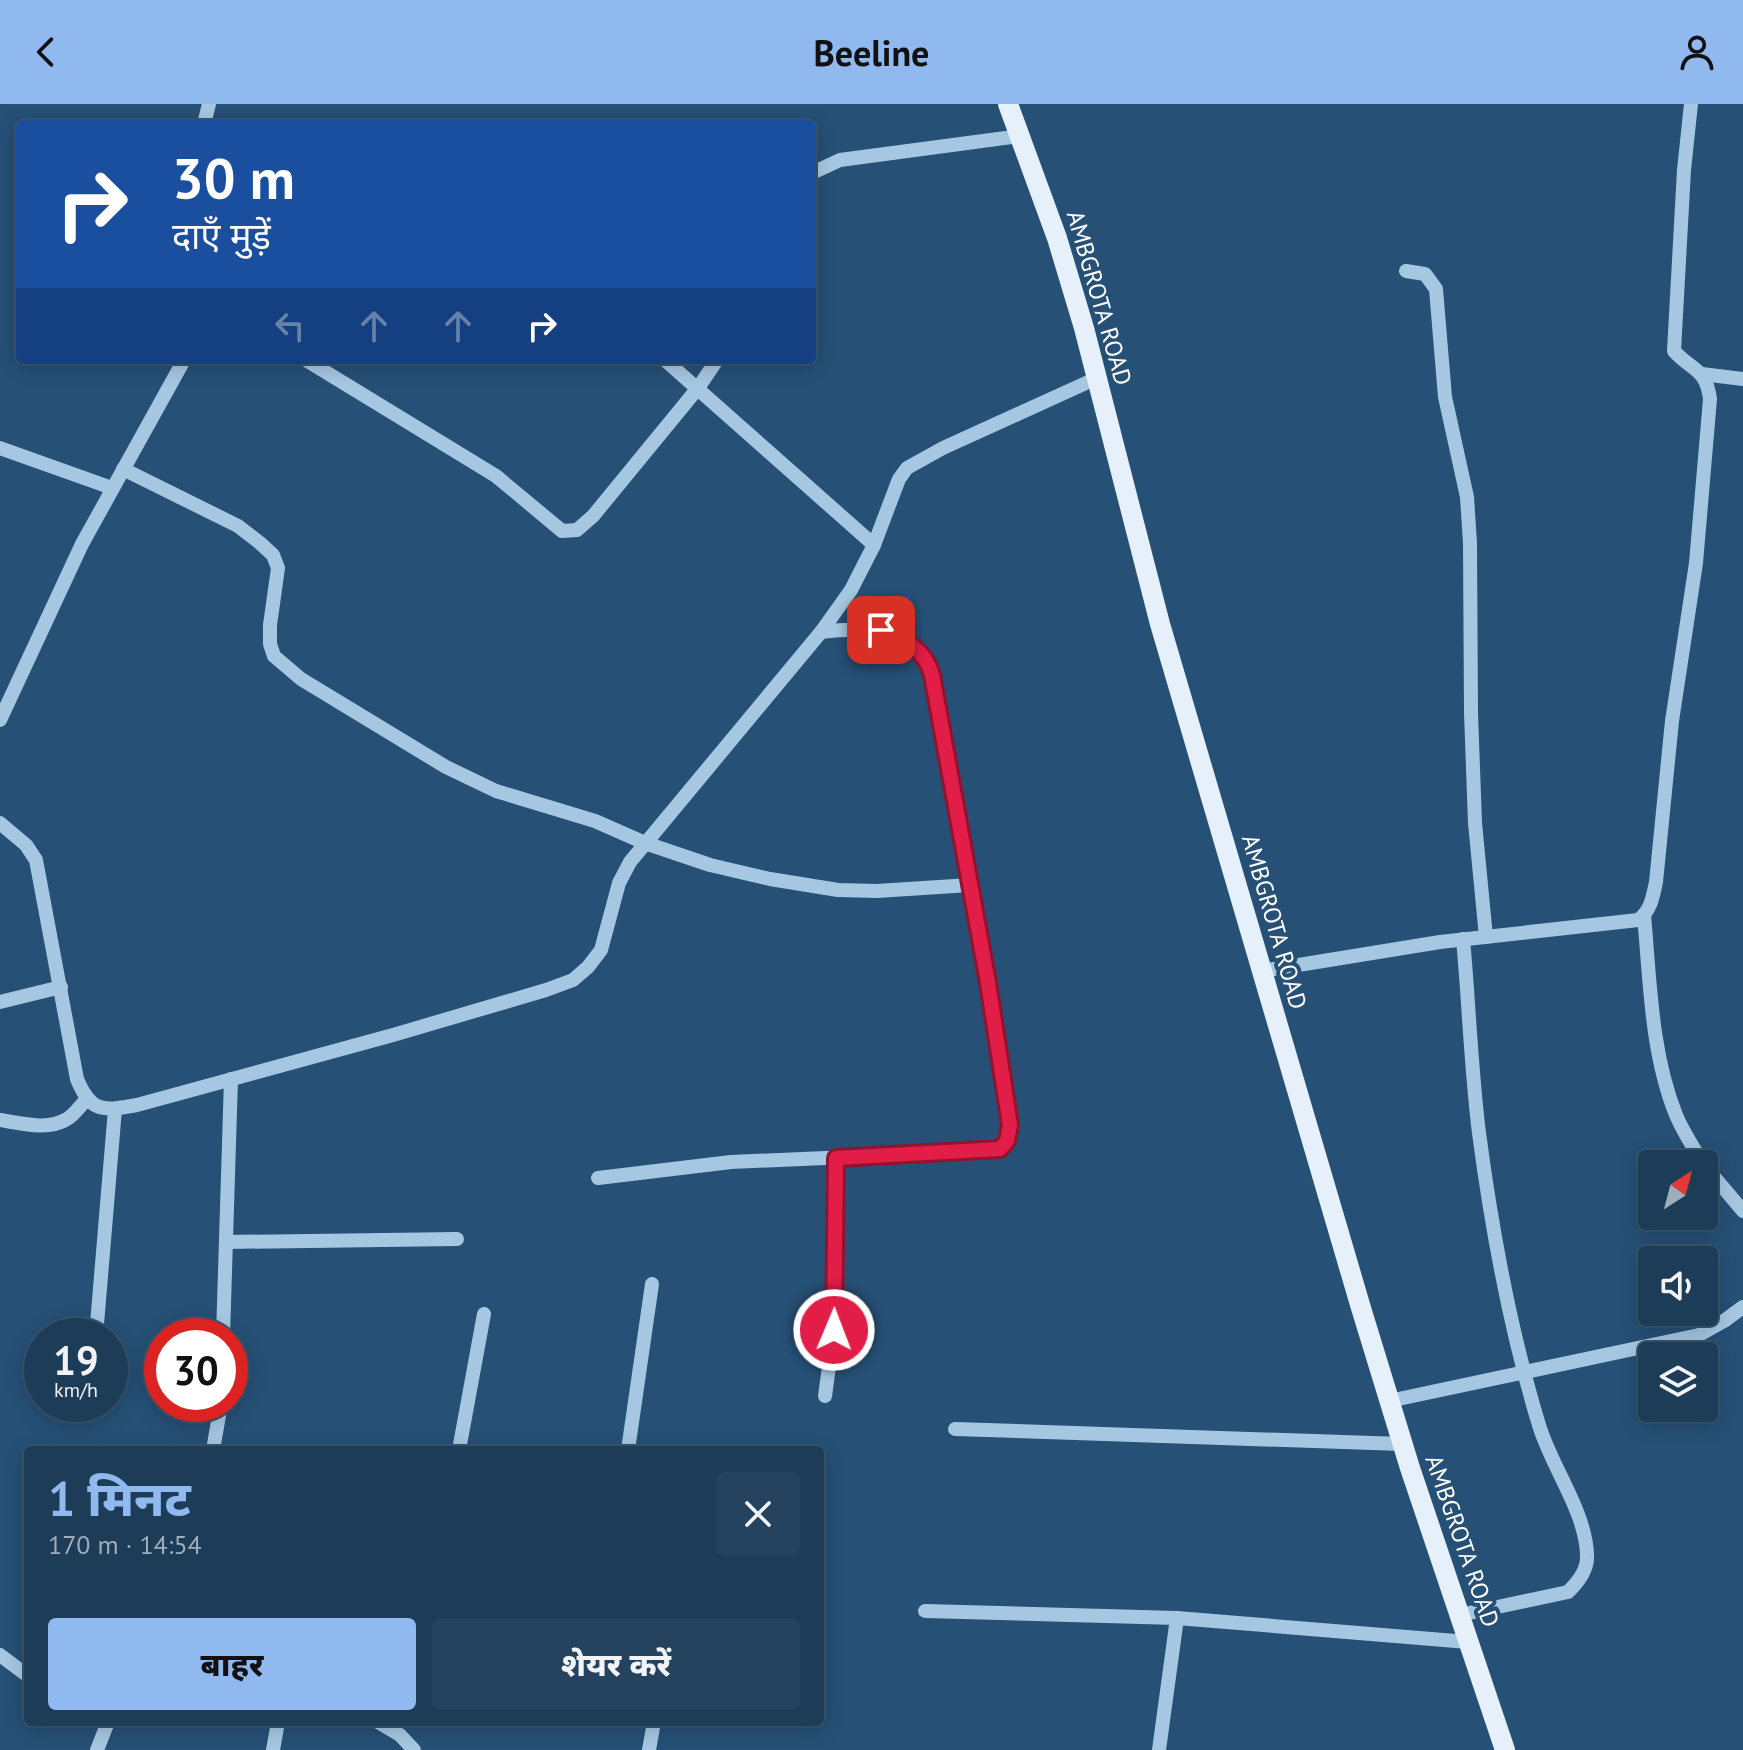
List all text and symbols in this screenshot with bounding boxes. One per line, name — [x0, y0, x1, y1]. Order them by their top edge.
text: Beeline — [814, 29, 929, 76]
icon: back — [24, 30, 68, 74]
icon: person — [1675, 30, 1719, 74]
text: 30 m — [172, 142, 295, 214]
icon: right — [40, 152, 144, 256]
street label: AMBGROTA ROAD — [1060, 207, 1139, 389]
text: दाएँ मुड़ें — [172, 212, 271, 259]
icon: left — [268, 304, 312, 348]
icon: ahead — [352, 304, 396, 348]
icon: ahead — [436, 304, 480, 348]
icon: right — [520, 304, 564, 348]
pin — [847, 596, 915, 664]
icon: arrive — [859, 608, 903, 652]
street label: AMBGROTA ROAD — [1235, 831, 1314, 1013]
north arrow — [1638, 1150, 1718, 1230]
map controls — [1638, 1150, 1718, 1422]
button: sound — [1638, 1246, 1718, 1326]
position arrow — [792, 1288, 876, 1372]
speed limit sign: 30 — [144, 1318, 248, 1422]
text: 19 — [53, 1334, 99, 1386]
button: layers — [1638, 1342, 1718, 1422]
text: km/h — [54, 1377, 98, 1403]
street label: AMBGROTA ROAD — [1418, 1451, 1506, 1631]
text: 1 मिनट — [48, 1467, 191, 1529]
button: close — [716, 1472, 800, 1556]
text: 170 m · 14:54 — [48, 1528, 202, 1561]
button: बाहर — [48, 1618, 416, 1710]
button: शेयर करें — [432, 1618, 800, 1710]

